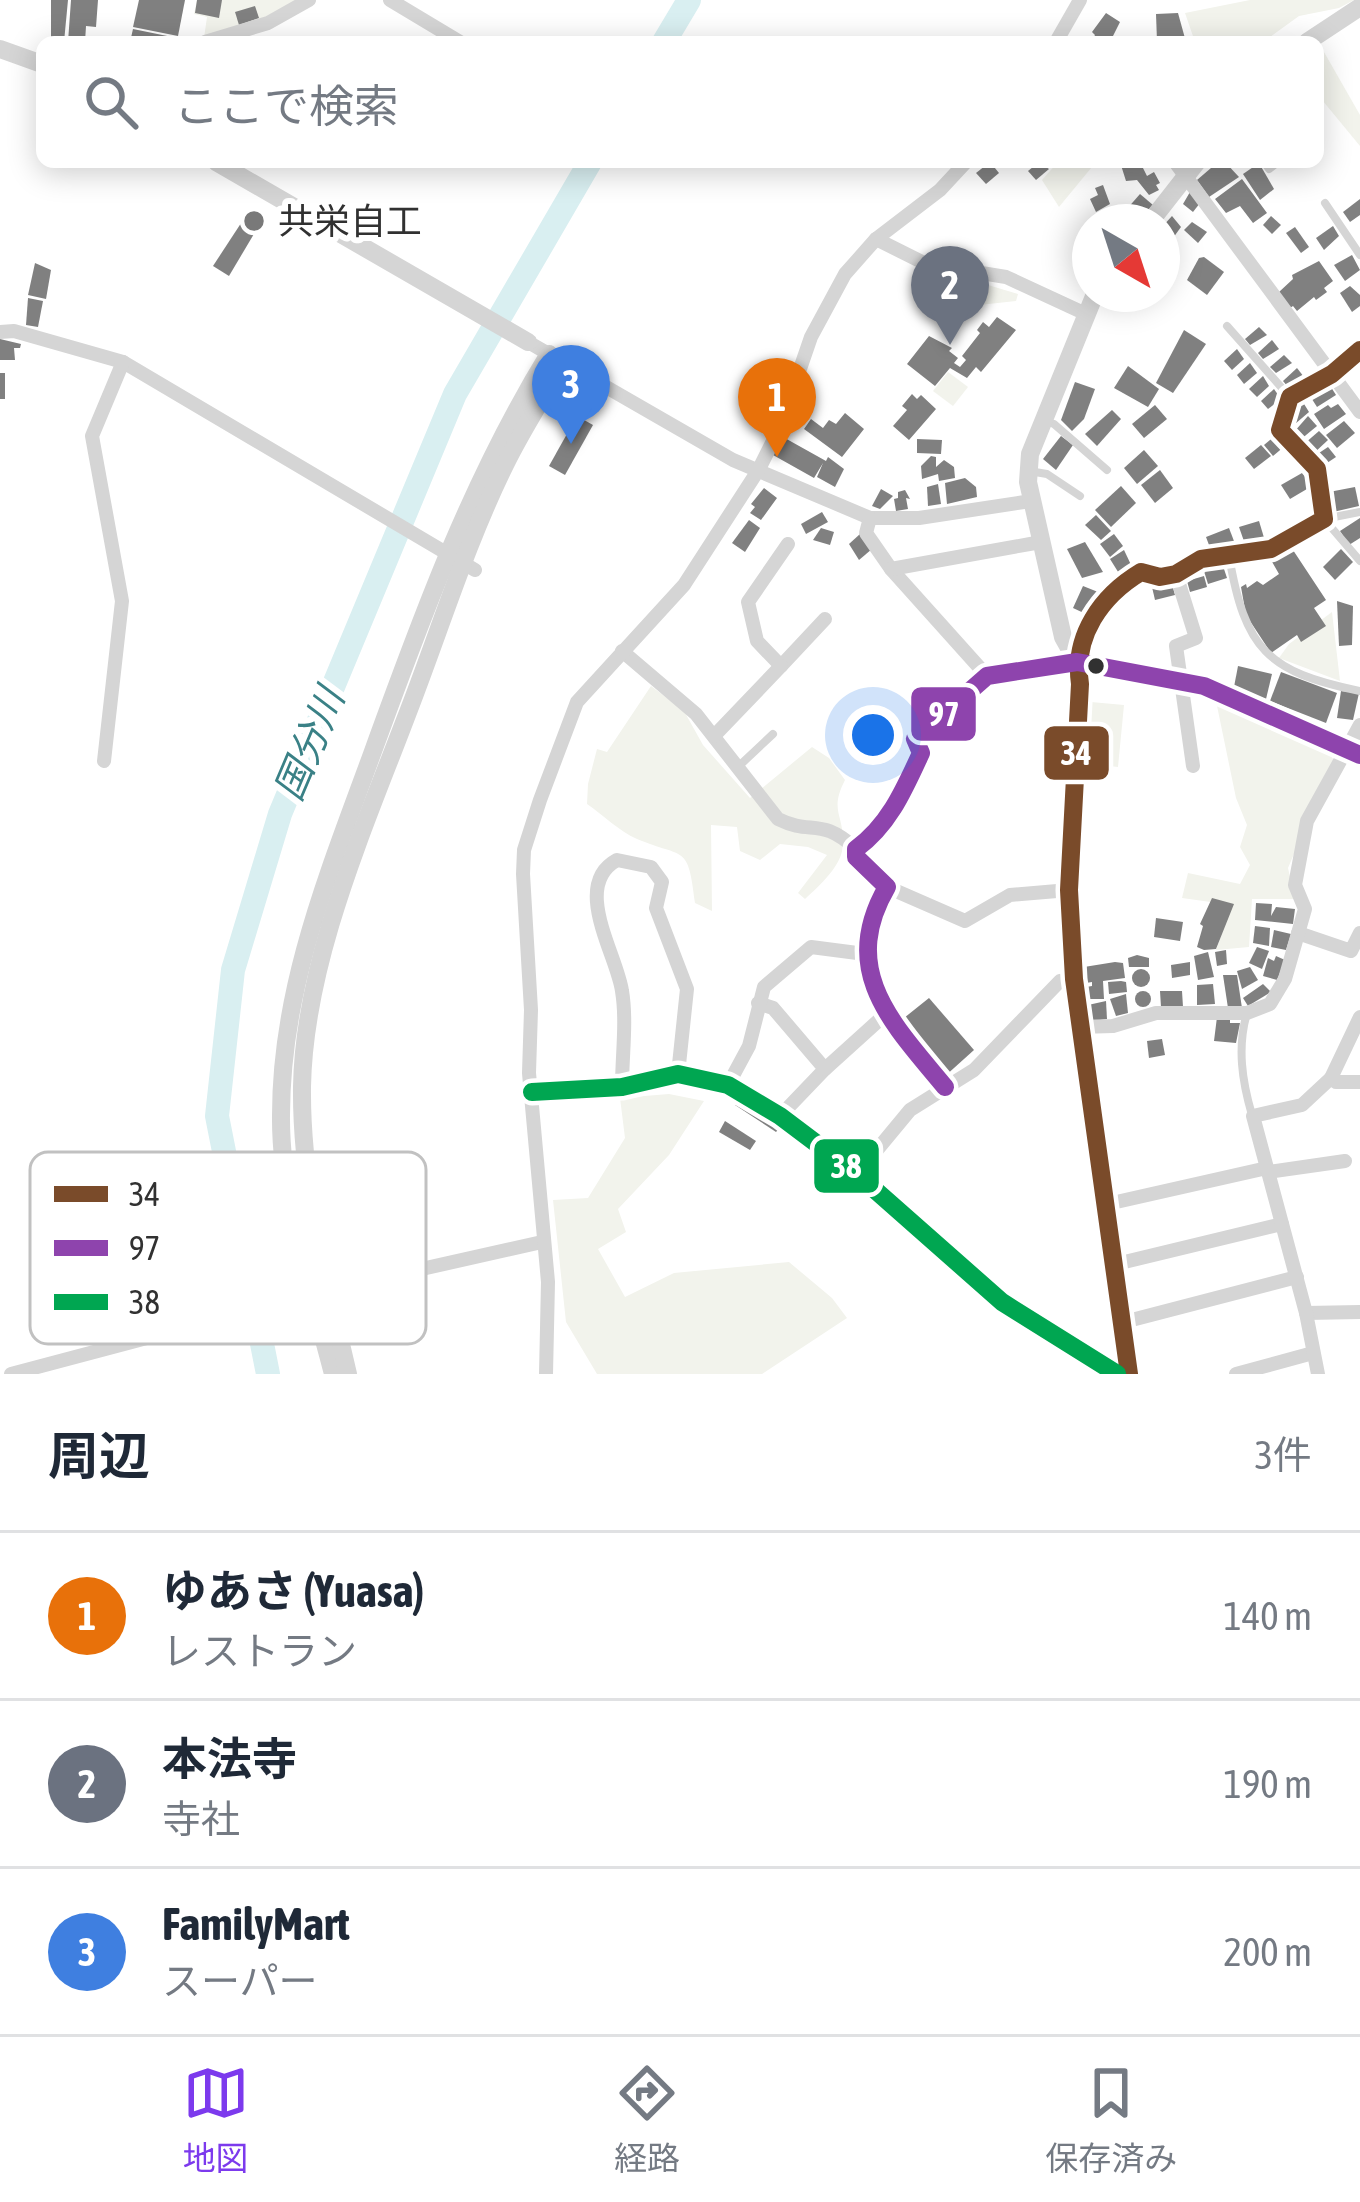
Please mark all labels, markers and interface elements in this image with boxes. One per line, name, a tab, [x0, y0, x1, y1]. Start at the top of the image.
search box	[36, 36, 1324, 168]
icon: search	[78, 69, 144, 135]
text: ここで検索	[174, 80, 399, 132]
place label: 共栄自工	[278, 200, 422, 242]
north arrow	[1072, 204, 1180, 312]
marker: 共栄自工	[241, 208, 267, 234]
pin: 2	[911, 246, 989, 345]
pin: 3	[532, 345, 610, 444]
pin: 1	[738, 358, 816, 457]
unlabelled marker	[1085, 655, 1107, 677]
water label: 国分川	[266, 678, 354, 806]
line badge: 97	[909, 685, 978, 743]
text: 97	[928, 695, 960, 733]
your location	[843, 705, 903, 765]
line badge: 34	[1042, 724, 1111, 782]
text: 34	[1060, 734, 1092, 772]
line badge: 38	[812, 1137, 881, 1195]
text: 38	[830, 1147, 862, 1185]
legend	[30, 1152, 426, 1344]
text: 34	[129, 1175, 160, 1213]
text: 97	[129, 1229, 160, 1267]
text: 38	[129, 1283, 160, 1321]
text: 周辺	[48, 1426, 150, 1485]
text: 3件	[1255, 1433, 1312, 1477]
text: ゆあさ (Yuasa)	[162, 1565, 424, 1617]
text: 1	[78, 1594, 96, 1638]
text: 140 m	[1224, 1594, 1312, 1638]
text: レストラン	[162, 1629, 357, 1673]
text: 本法寺	[162, 1733, 297, 1785]
text: 2	[78, 1762, 96, 1806]
text: 190 m	[1224, 1762, 1312, 1806]
text: 寺社	[162, 1797, 240, 1841]
text: FamilyMart	[162, 1898, 350, 1950]
text: 3	[78, 1930, 96, 1974]
text: 200 m	[1224, 1930, 1312, 1974]
text: スーパー	[162, 1959, 318, 2003]
tab: 地図	[183, 2060, 249, 2180]
tab: 経路	[614, 2060, 680, 2180]
tab: 保存済み	[1045, 2060, 1177, 2180]

